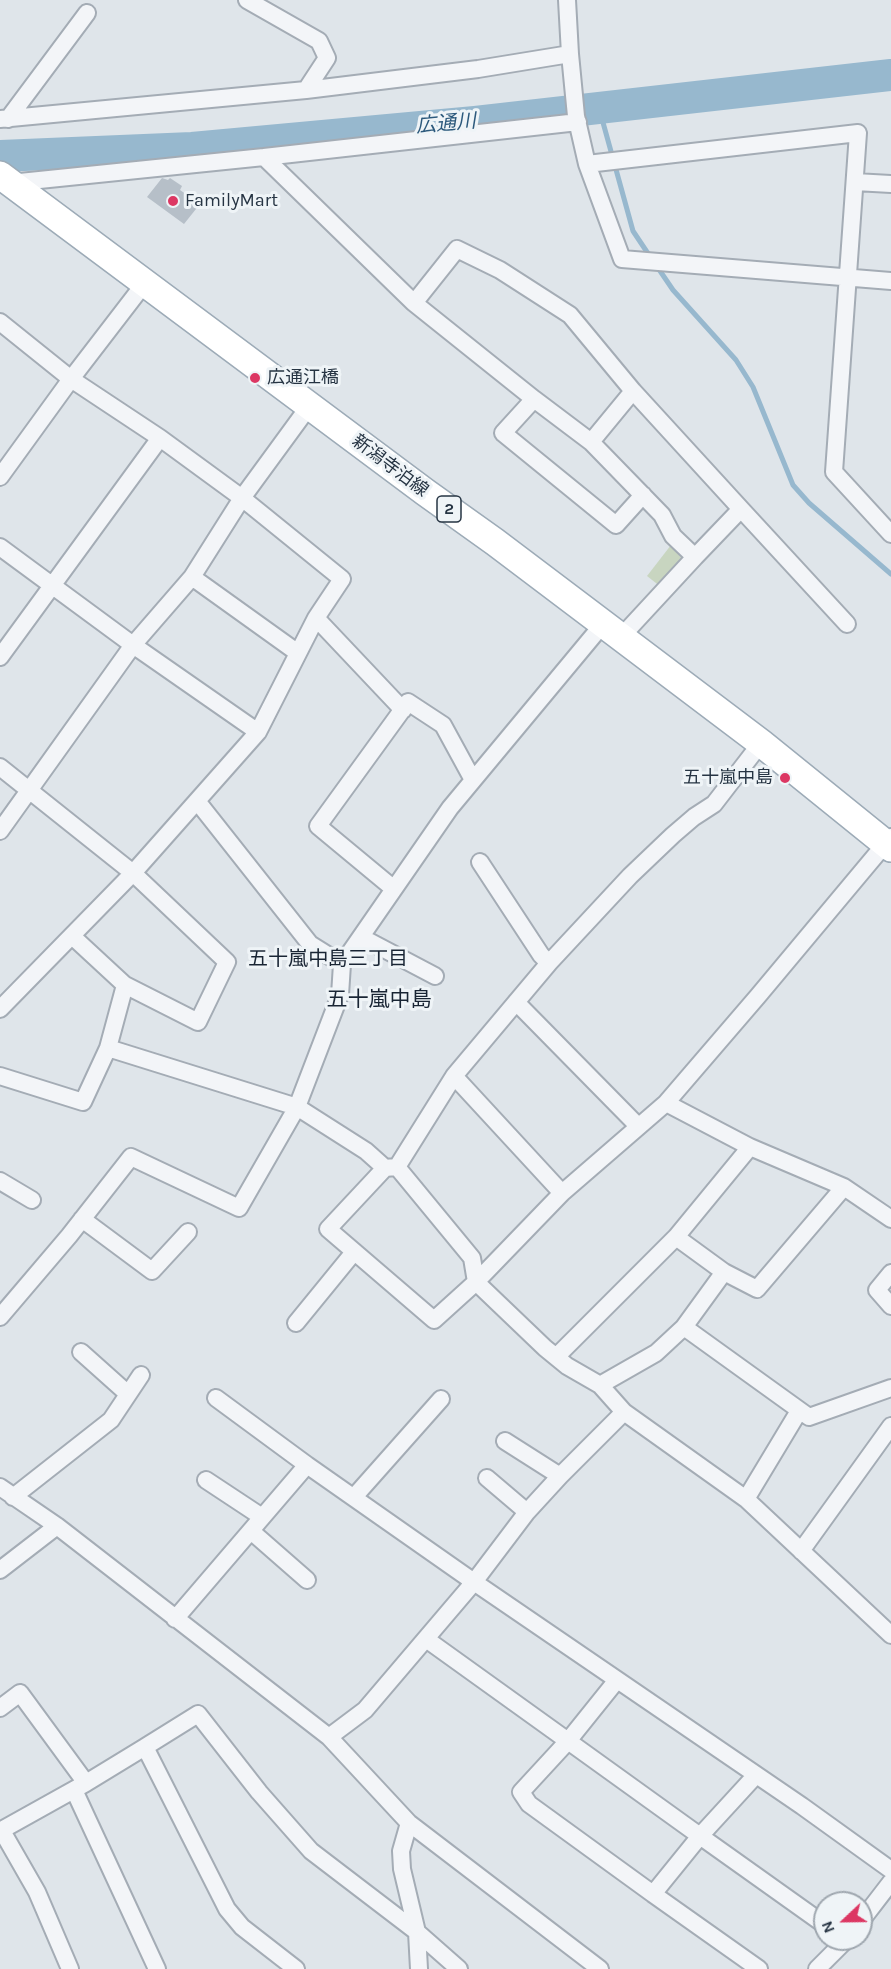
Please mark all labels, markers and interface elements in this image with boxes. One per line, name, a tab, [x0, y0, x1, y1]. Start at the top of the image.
water label: 広通川	[415, 109, 477, 139]
place label: FamilyMart	[185, 190, 278, 212]
marker: FamilyMart	[166, 194, 180, 208]
place label: 広通江橋	[267, 367, 339, 389]
marker: 広通江橋	[248, 371, 262, 385]
street label: 新潟寺泊線	[348, 430, 432, 502]
road number: 2	[437, 496, 461, 522]
place label: 五十嵐中島	[683, 767, 773, 789]
marker: 五十嵐中島	[778, 771, 792, 785]
district label: 五十嵐中島三丁目	[248, 947, 408, 971]
district label: 五十嵐中島	[327, 987, 431, 1013]
north arrow	[813, 1891, 873, 1951]
text: N	[817, 1918, 839, 1936]

